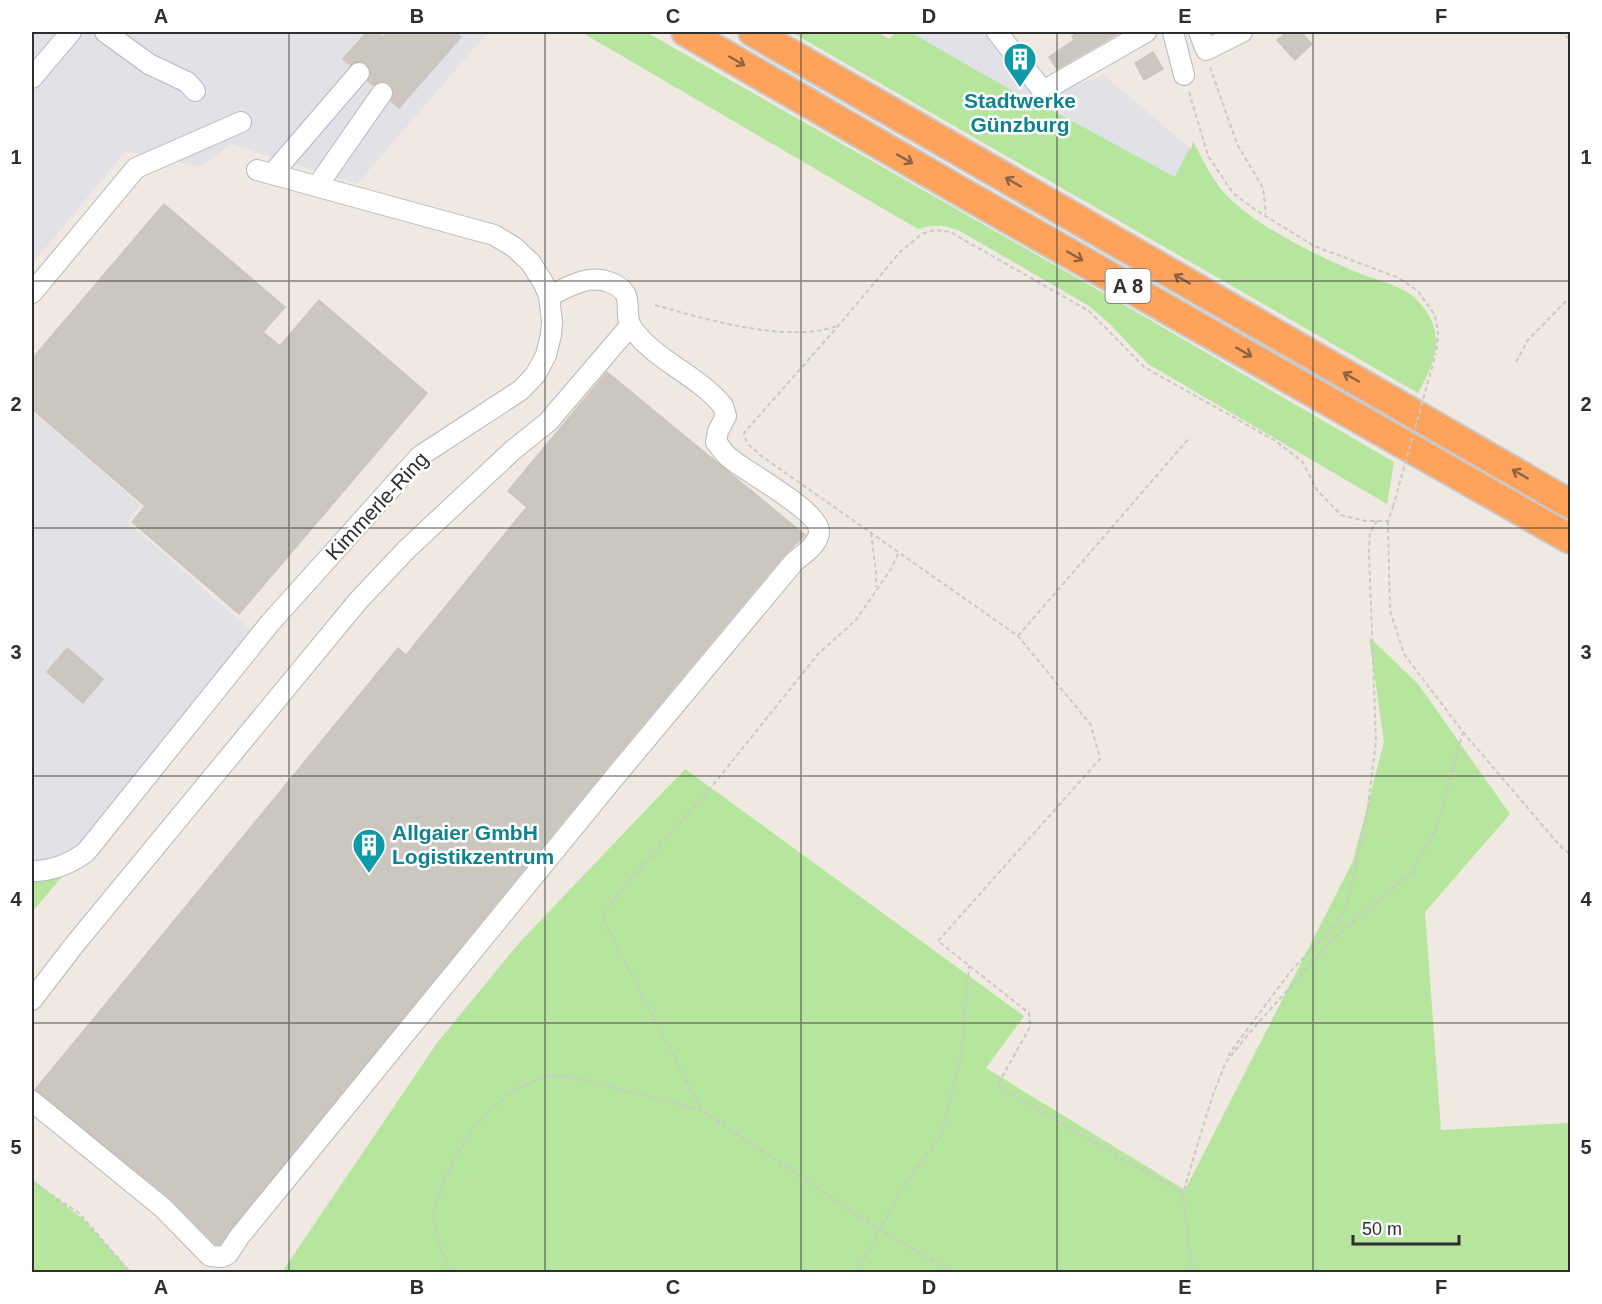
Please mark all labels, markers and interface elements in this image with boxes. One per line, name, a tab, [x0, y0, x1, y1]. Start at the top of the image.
text: A	[154, 5, 168, 27]
text: B	[410, 5, 424, 27]
text: C	[666, 5, 680, 27]
text: D	[922, 5, 936, 27]
text: E	[1178, 5, 1192, 27]
text: F	[1435, 5, 1447, 27]
building icon: Stadtwerke Günzburg	[1002, 41, 1038, 88]
one-way arrow	[728, 55, 745, 67]
place label: Stadtwerke Günzburg	[964, 89, 1076, 136]
text: 1	[10, 146, 22, 168]
text: 1	[1580, 146, 1592, 168]
one-way arrow	[896, 153, 913, 165]
one-way arrow	[1005, 176, 1022, 188]
one-way arrow	[1066, 250, 1083, 262]
road number: A 8	[1106, 269, 1150, 303]
one-way arrow	[1174, 273, 1191, 285]
one-way arrow	[1235, 346, 1252, 358]
one-way arrow	[1343, 371, 1360, 383]
text: 2	[10, 393, 22, 415]
text: 2	[1580, 393, 1592, 415]
street label: Kimmerle-Ring	[321, 447, 432, 564]
one-way arrow	[1512, 468, 1529, 480]
text: 3	[10, 641, 22, 663]
text: 3	[1580, 641, 1592, 663]
place label: Allgaier GmbH Logistikzentrum	[392, 821, 554, 868]
building icon: Allgaier GmbH Logistikzentrum	[351, 827, 387, 874]
text: 4	[10, 888, 22, 910]
text: 4	[1580, 888, 1592, 910]
text: 5	[10, 1136, 22, 1158]
text: 5	[1580, 1136, 1592, 1158]
scale bar	[1353, 1208, 1460, 1246]
text: 50 m	[1362, 1219, 1402, 1239]
text: A	[154, 1276, 168, 1298]
text: B	[410, 1276, 424, 1298]
text: C	[666, 1276, 680, 1298]
text: D	[922, 1276, 936, 1298]
text: E	[1178, 1276, 1192, 1298]
text: F	[1435, 1276, 1447, 1298]

